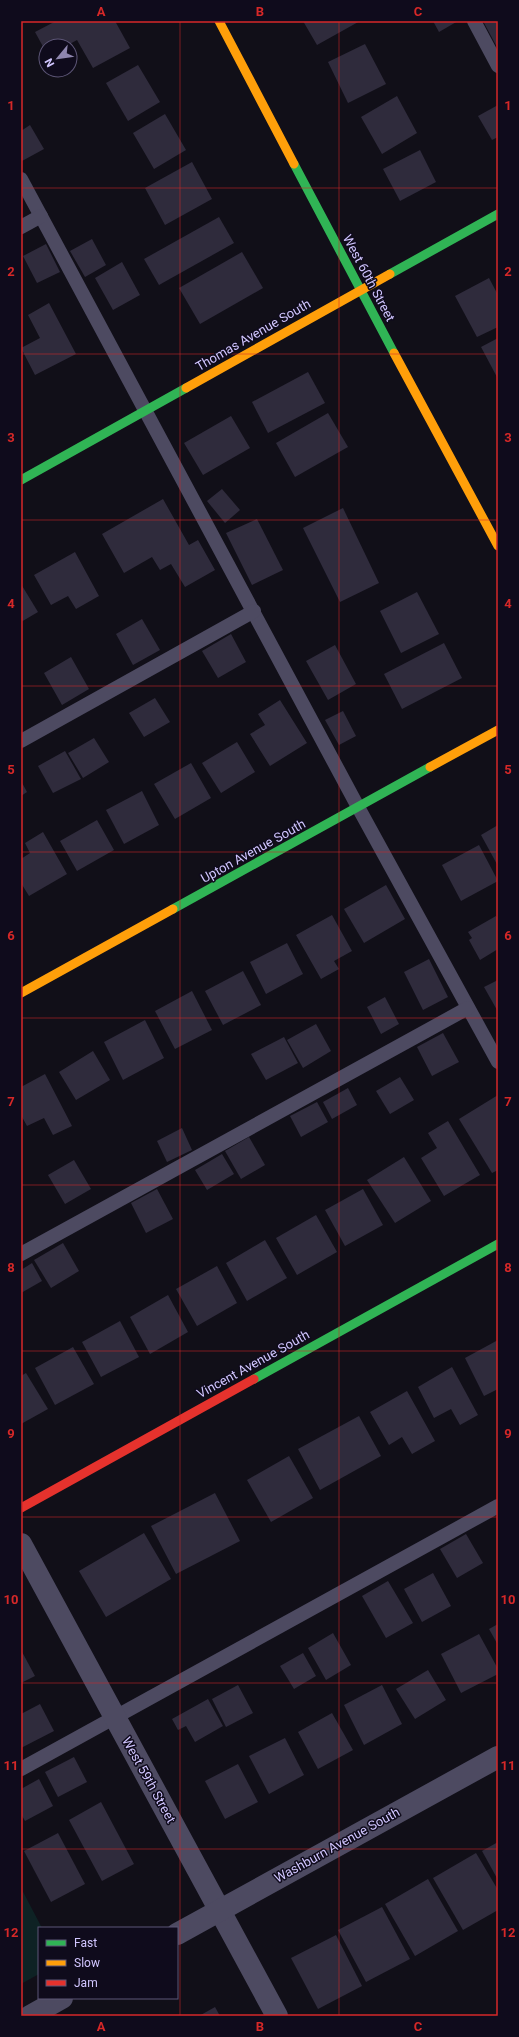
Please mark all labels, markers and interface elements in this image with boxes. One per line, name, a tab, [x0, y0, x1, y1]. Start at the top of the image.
text: A	[97, 4, 106, 19]
text: B	[256, 4, 264, 19]
text: C	[414, 4, 423, 19]
north arrow	[38, 38, 78, 78]
text: N	[42, 56, 57, 69]
text: 1	[7, 98, 15, 113]
text: 1	[504, 98, 512, 113]
street label: West 60th Street	[340, 232, 398, 324]
text: 2	[7, 264, 15, 279]
text: 2	[504, 264, 512, 279]
street label: Thomas Avenue South	[193, 296, 313, 374]
text: 3	[7, 430, 15, 445]
text: 3	[504, 430, 512, 445]
text: 4	[7, 596, 15, 611]
text: 4	[504, 596, 512, 611]
text: 5	[7, 762, 15, 777]
text: 5	[504, 762, 512, 777]
street label: Upton Avenue South	[198, 816, 308, 886]
text: 6	[7, 928, 15, 943]
text: 6	[504, 928, 512, 943]
text: 7	[7, 1094, 15, 1109]
text: 7	[504, 1094, 512, 1109]
text: 8	[7, 1260, 15, 1275]
text: 8	[504, 1260, 512, 1275]
street label: Vincent Avenue South	[194, 1327, 312, 1401]
text: 9	[7, 1426, 15, 1441]
text: 9	[504, 1426, 512, 1441]
text: 10	[4, 1592, 18, 1607]
text: 10	[501, 1592, 515, 1607]
street label: West 59th Street	[119, 1734, 179, 1826]
text: 11	[4, 1758, 18, 1773]
text: 11	[501, 1758, 515, 1773]
street label: Washburn Avenue South	[272, 1804, 402, 1886]
text: 12	[4, 1925, 18, 1940]
text: 12	[501, 1925, 515, 1940]
legend	[38, 1927, 178, 1999]
text: Fast	[74, 1936, 97, 1950]
text: Slow	[74, 1956, 100, 1970]
text: Jam	[74, 1976, 98, 1990]
text: A	[97, 2019, 106, 2034]
text: B	[256, 2019, 264, 2034]
text: C	[414, 2019, 423, 2034]

